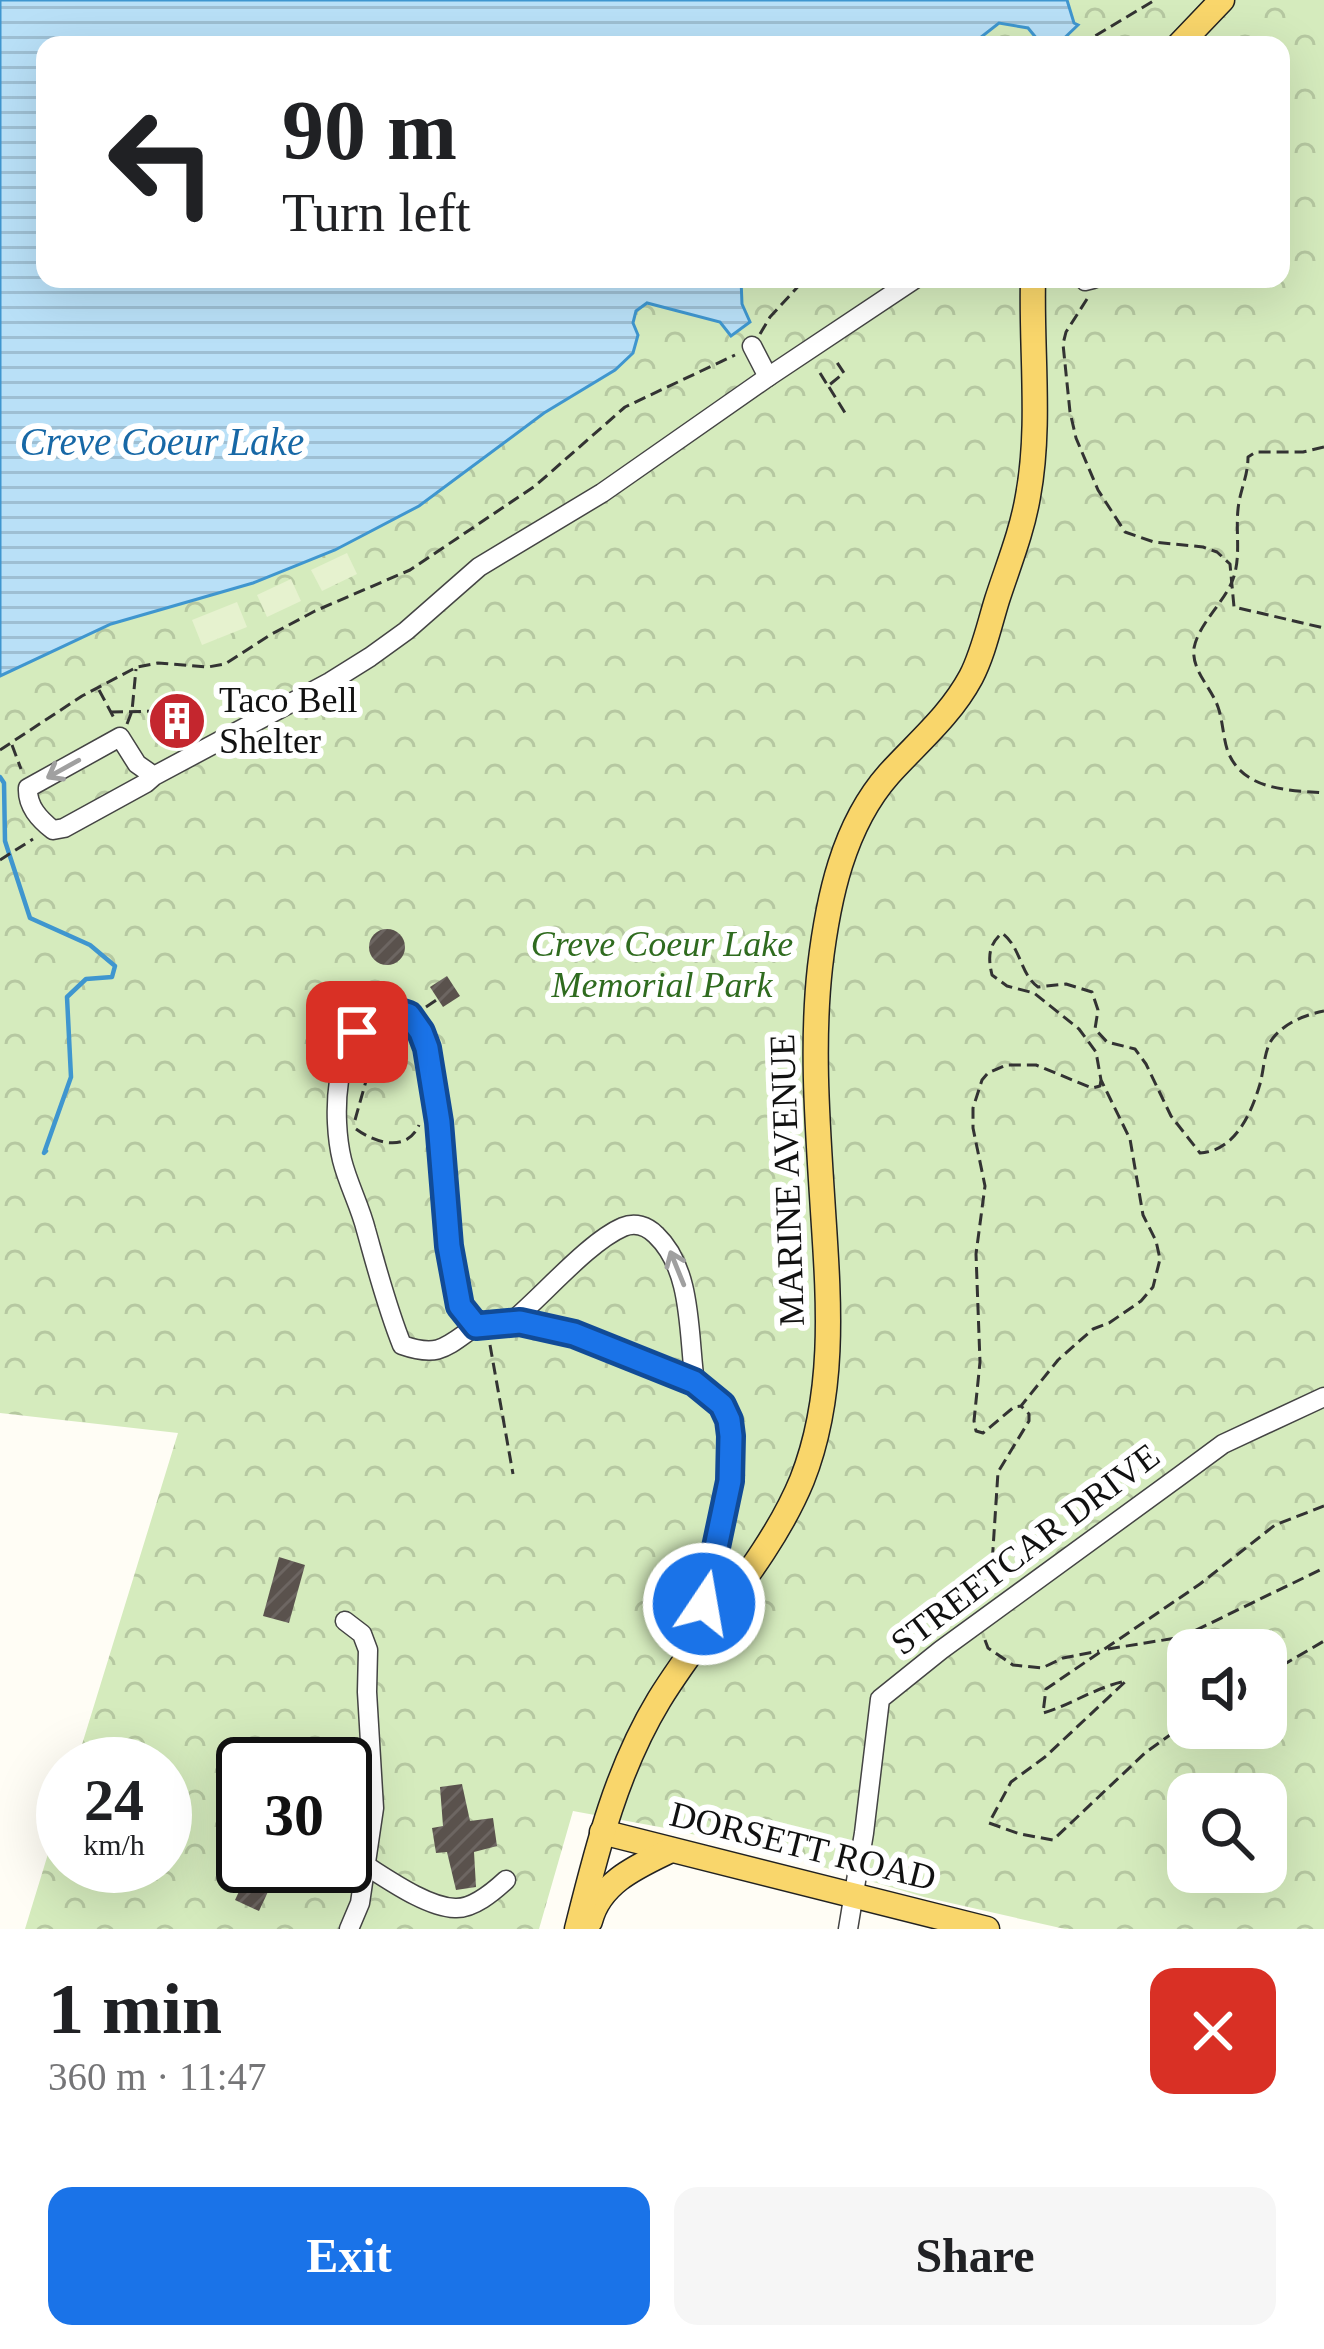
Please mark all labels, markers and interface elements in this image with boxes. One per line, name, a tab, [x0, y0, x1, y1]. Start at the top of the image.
icon: left	[84, 84, 240, 240]
text: 90 m	[282, 84, 457, 177]
text: Turn left	[282, 183, 471, 243]
water label: Creve Coeur Lake	[20, 420, 304, 463]
place label: Taco Bell Shelter	[219, 680, 357, 761]
building icon: Taco Bell Shelter	[146, 690, 208, 752]
one-way arrow	[46, 757, 81, 781]
park label: Creve Coeur Lake Memorial Park	[531, 924, 793, 1005]
pin	[306, 981, 408, 1083]
icon: arrive	[324, 999, 390, 1065]
street label: MARINE AVENUE	[762, 1033, 812, 1327]
one-way arrow	[665, 1251, 686, 1288]
street label: STREETCAR DRIVE	[883, 1435, 1167, 1663]
position arrow	[641, 1541, 767, 1667]
map controls	[1167, 1629, 1287, 1893]
button: sound	[1167, 1629, 1287, 1749]
speed limit sign: 30	[216, 1737, 372, 1893]
text: 24	[84, 1767, 144, 1833]
button: search	[1167, 1773, 1287, 1893]
street label: DORSETT ROAD	[666, 1794, 940, 1898]
text: km/h	[83, 1828, 145, 1861]
button: close	[1150, 1968, 1276, 2094]
text: 1 min	[48, 1969, 222, 2049]
text: 360 m · 11:47	[48, 2055, 266, 2098]
button: Exit	[48, 2187, 650, 2325]
button: Share	[674, 2187, 1276, 2325]

